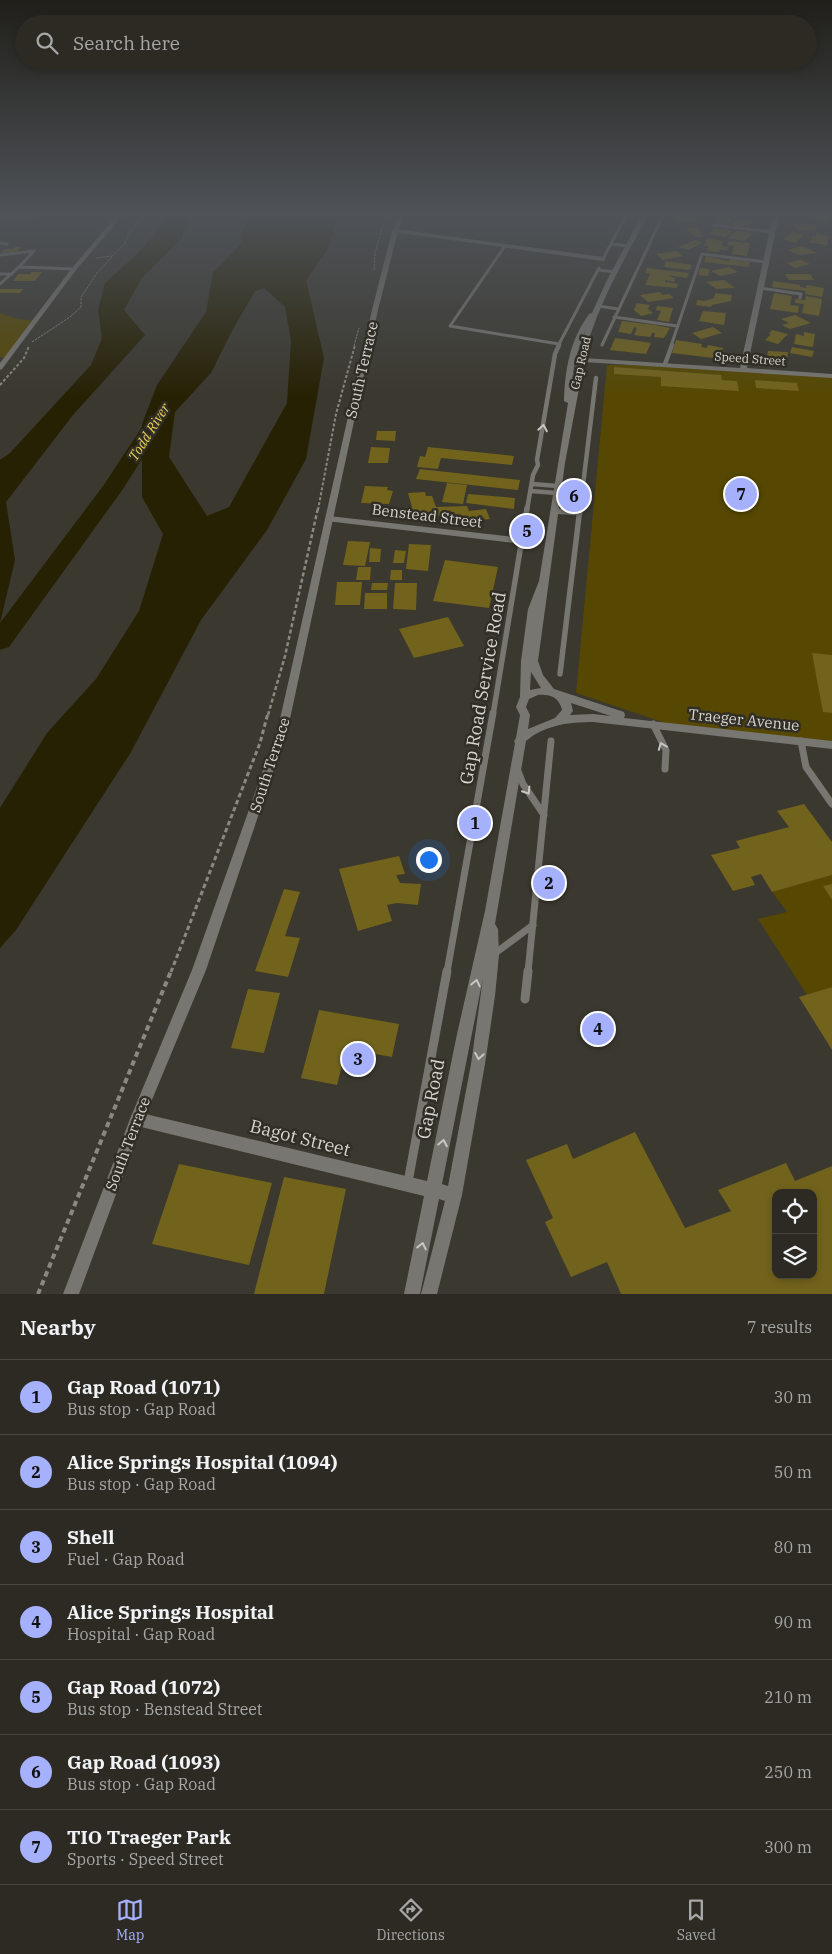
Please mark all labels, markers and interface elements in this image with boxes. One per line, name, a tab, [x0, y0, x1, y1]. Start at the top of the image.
search box	[15, 15, 817, 70]
icon: search	[33, 29, 61, 57]
text: Search here	[73, 31, 180, 55]
street label: South Terrace	[341, 320, 382, 420]
street label: Gap Road	[567, 335, 594, 391]
street label: Speed Street	[714, 349, 786, 368]
water label: Todd River	[124, 399, 174, 464]
one-way arrow	[537, 423, 547, 432]
pin: 7	[725, 475, 757, 513]
pin: 6	[558, 477, 590, 515]
street label: Benstead Street	[371, 499, 483, 532]
pin: 5	[511, 512, 543, 550]
street label: Gap Road Service Road	[454, 590, 511, 786]
street label: Traeger Avenue	[688, 704, 800, 735]
street label: South Terrace	[245, 715, 294, 815]
one-way arrow	[658, 742, 668, 751]
one-way arrow	[521, 785, 531, 794]
pin: 1	[459, 804, 491, 842]
your location	[416, 847, 442, 873]
pin: 2	[533, 864, 565, 902]
one-way arrow	[470, 979, 480, 988]
pin: 4	[582, 1010, 614, 1048]
pin: 3	[342, 1040, 374, 1078]
one-way arrow	[474, 1052, 485, 1060]
street label: Gap Road	[411, 1057, 450, 1141]
street label: South Terrace	[101, 1094, 154, 1193]
street label: Bagot Street	[247, 1114, 353, 1161]
one-way arrow	[437, 1138, 447, 1147]
map controls	[772, 1189, 817, 1279]
button: locate	[772, 1189, 817, 1234]
button: layers	[772, 1234, 817, 1279]
one-way arrow	[416, 1242, 427, 1251]
text: Nearby	[20, 1313, 96, 1341]
text: 7 results	[747, 1317, 812, 1337]
text: Gap Road (1071)	[67, 1375, 220, 1399]
text: 1	[31, 1387, 41, 1407]
text: 30 m	[774, 1387, 812, 1407]
text: Bus stop · Gap Road	[67, 1399, 216, 1419]
text: Alice Springs Hospital (1094)	[67, 1450, 338, 1474]
text: 2	[31, 1462, 41, 1482]
text: 50 m	[774, 1462, 812, 1482]
text: Bus stop · Gap Road	[67, 1474, 216, 1494]
text: Shell	[67, 1525, 114, 1549]
text: 3	[31, 1537, 41, 1557]
text: 80 m	[774, 1537, 812, 1557]
text: Fuel · Gap Road	[67, 1549, 185, 1569]
text: Alice Springs Hospital	[67, 1600, 274, 1624]
text: 4	[31, 1612, 41, 1632]
text: 90 m	[774, 1612, 812, 1632]
text: Hospital · Gap Road	[67, 1624, 215, 1644]
text: Gap Road (1072)	[67, 1675, 220, 1699]
text: 5	[31, 1687, 41, 1707]
text: 210 m	[764, 1687, 812, 1707]
text: Bus stop · Benstead Street	[67, 1699, 263, 1719]
text: Gap Road (1093)	[67, 1750, 220, 1774]
text: 6	[31, 1762, 41, 1782]
text: 250 m	[764, 1762, 812, 1782]
text: Bus stop · Gap Road	[67, 1774, 216, 1794]
text: TIO Traeger Park	[67, 1825, 231, 1849]
text: 7	[31, 1837, 41, 1857]
text: 300 m	[764, 1837, 812, 1857]
text: Sports · Speed Street	[67, 1849, 224, 1869]
tab: Map	[116, 1896, 144, 1944]
tab: Directions	[376, 1896, 445, 1944]
tab: Saved	[677, 1896, 716, 1944]

